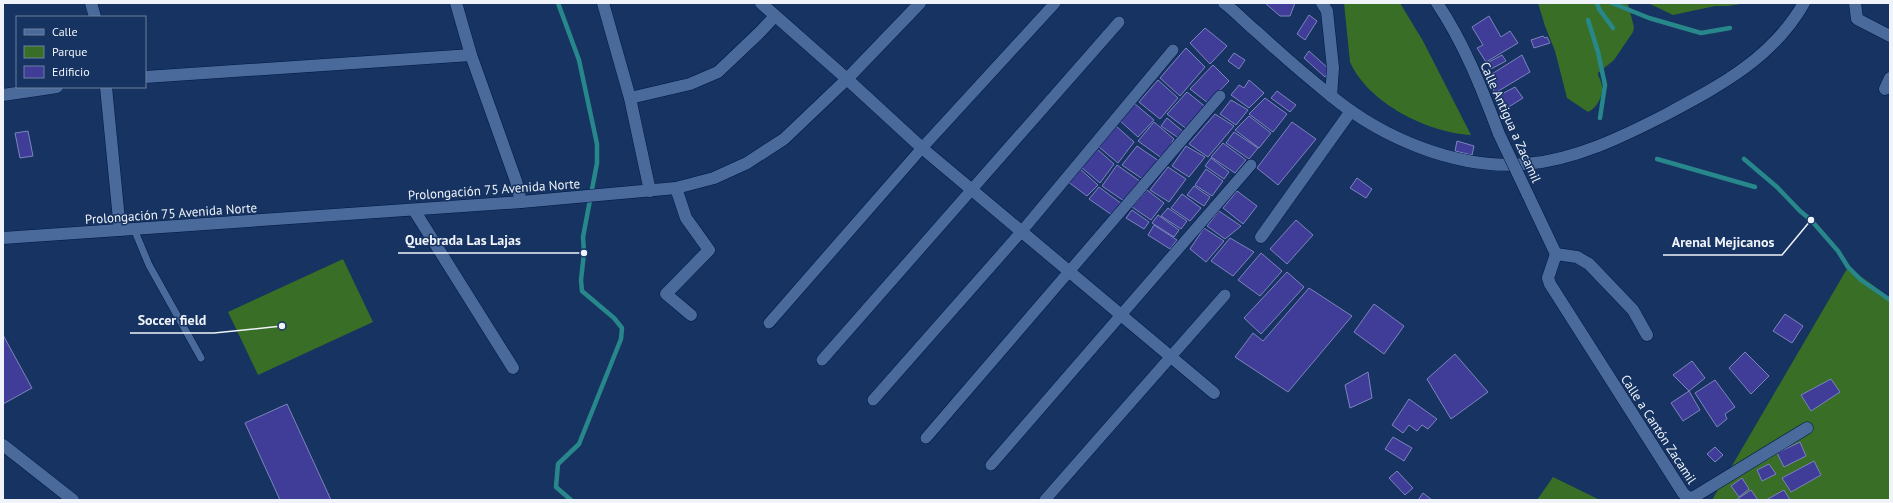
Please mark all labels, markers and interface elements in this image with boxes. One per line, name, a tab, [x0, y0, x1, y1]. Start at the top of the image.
legend	[16, 16, 146, 88]
text: Calle	[52, 24, 78, 39]
text: Parque	[52, 44, 87, 59]
street label: Calle Antigua a Zacamil	[1476, 59, 1545, 185]
text: Edificio	[52, 64, 90, 79]
street label: Prolongación 75 Avenida Norte	[407, 175, 581, 204]
street label: Prolongación 75 Avenida Norte	[84, 199, 258, 228]
callout: Quebrada Las Lajas	[398, 227, 529, 253]
callout: Arenal Mejicanos	[1663, 229, 1782, 255]
text: Quebrada Las Lajas	[405, 231, 521, 249]
text: Arenal Mejicanos	[1672, 233, 1774, 251]
callout: Soccer field	[130, 307, 214, 333]
text: Soccer field	[138, 311, 206, 329]
street label: Calle a Cantón Zacamil	[1617, 371, 1700, 487]

